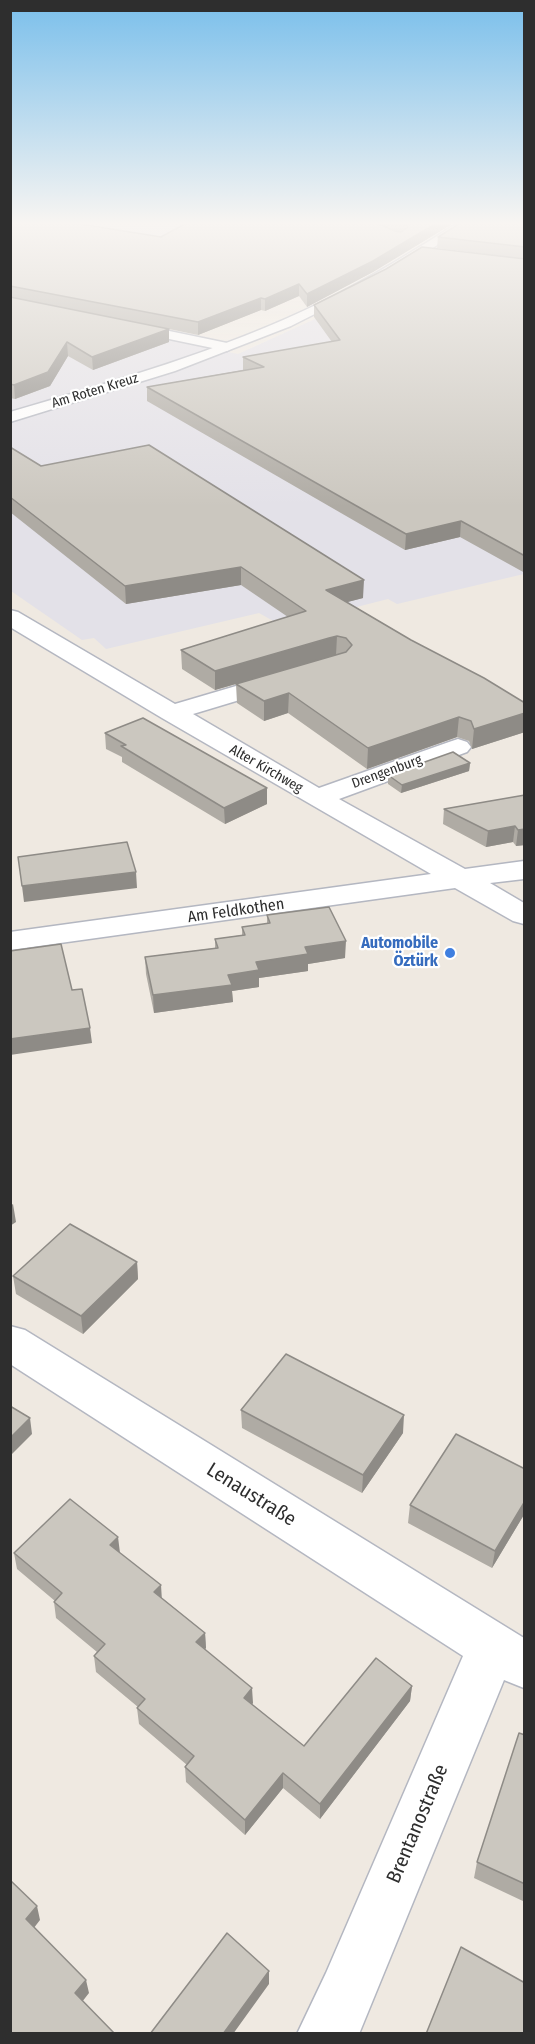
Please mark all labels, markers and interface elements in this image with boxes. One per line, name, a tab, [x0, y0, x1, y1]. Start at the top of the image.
street label: Am Roten Kreuz	[50, 370, 140, 412]
street label: Alter Kirchweg	[226, 741, 306, 797]
street label: Drengenburg	[350, 752, 424, 792]
street label: Am Feldkothen	[186, 895, 286, 927]
place label: Automobile Öztürk	[361, 934, 438, 972]
marker: Automobile Öztürk	[443, 946, 457, 960]
street label: Lenaustraße	[202, 1458, 300, 1532]
street label: Brentanostraße	[382, 1761, 454, 1887]

